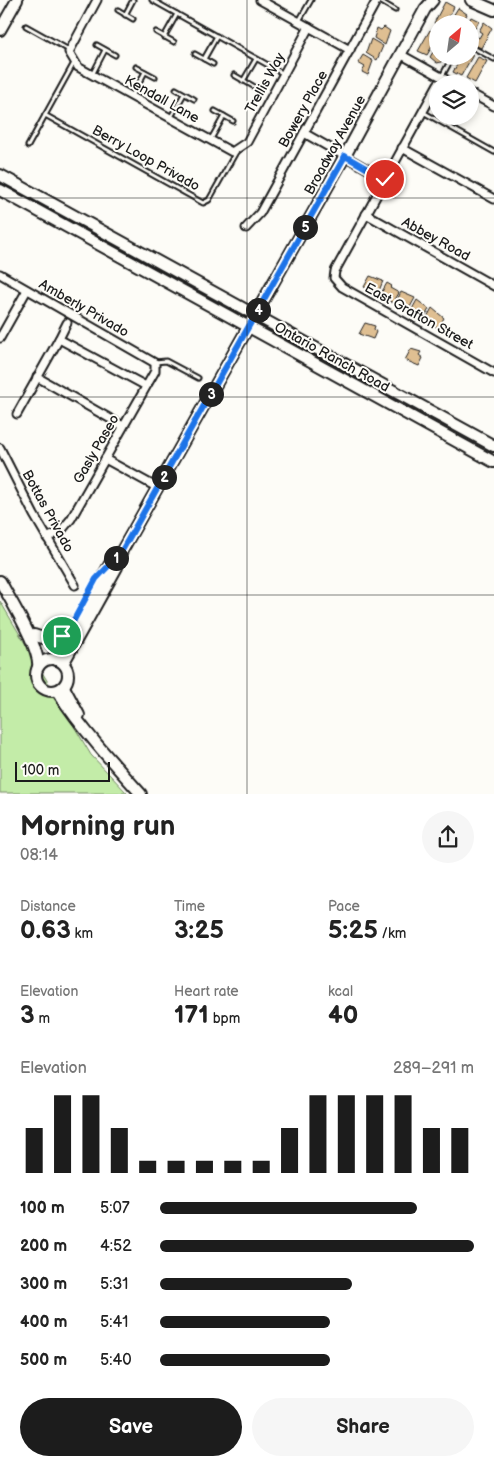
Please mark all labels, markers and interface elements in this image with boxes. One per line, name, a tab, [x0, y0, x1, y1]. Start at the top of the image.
north arrow	[429, 15, 479, 65]
map controls	[429, 15, 479, 125]
street label: Trellis Way	[241, 49, 289, 116]
street label: Bowery Place	[275, 67, 331, 151]
street label: Kendall Lane	[122, 71, 202, 127]
button: layers	[429, 75, 479, 125]
street label: Broadway Avenue	[301, 92, 369, 198]
street label: Berry Loop Privado	[89, 121, 203, 195]
pin	[364, 158, 406, 200]
icon: check	[371, 165, 399, 193]
street label: Abbey Road	[399, 213, 473, 265]
pin: 5	[292, 214, 318, 240]
text: 5	[301, 219, 310, 236]
street label: Amberly Privado	[36, 275, 132, 341]
street label: East Grafton Street	[362, 279, 477, 353]
pin: 4	[246, 298, 270, 322]
text: 4	[254, 302, 263, 319]
street label: Ontario Ranch Road	[271, 318, 393, 396]
pin: 3	[198, 382, 224, 406]
text: 3	[207, 386, 216, 403]
street label: Gasly Paseo	[69, 411, 123, 487]
pin: 2	[152, 464, 176, 490]
street label: Bottas Privado	[18, 467, 78, 555]
text: 2	[160, 469, 169, 486]
pin: 1	[104, 546, 128, 570]
text: 1	[114, 550, 119, 567]
pin	[41, 615, 83, 657]
icon: arrive	[48, 622, 76, 650]
scale bar	[15, 758, 110, 782]
text: 100 m	[22, 762, 59, 779]
text: Morning run	[20, 810, 175, 843]
button: share	[422, 811, 474, 863]
text: 08:14	[20, 846, 58, 865]
text: Distance	[20, 898, 76, 915]
text: Time	[174, 898, 205, 915]
text: Pace	[328, 898, 360, 915]
text: 0.63	[20, 915, 71, 946]
text: 3:25	[174, 915, 224, 946]
text: 5:25	[328, 915, 378, 946]
text: km	[71, 925, 93, 942]
text: /km	[378, 925, 406, 942]
text: Elevation	[20, 983, 78, 1000]
text: Heart rate	[174, 983, 239, 1000]
text: kcal	[328, 983, 353, 1000]
text: 3	[20, 1000, 35, 1031]
text: 171	[174, 1000, 209, 1031]
text: 40	[328, 1000, 358, 1031]
text: m	[35, 1010, 50, 1027]
text: bpm	[209, 1010, 240, 1027]
text: Elevation	[20, 1059, 87, 1078]
text: 289–291 m	[393, 1059, 474, 1078]
text: 100 m	[20, 1199, 65, 1218]
text: 5:07	[100, 1199, 130, 1218]
text: 200 m	[20, 1237, 67, 1256]
text: 4:52	[100, 1237, 132, 1256]
text: 300 m	[20, 1275, 67, 1294]
text: 5:31	[100, 1275, 128, 1294]
text: 400 m	[20, 1313, 67, 1332]
text: 5:41	[100, 1313, 128, 1332]
text: 500 m	[20, 1351, 67, 1370]
text: 5:40	[100, 1351, 132, 1370]
button: Save	[20, 1398, 242, 1456]
button: Share	[252, 1398, 474, 1456]

